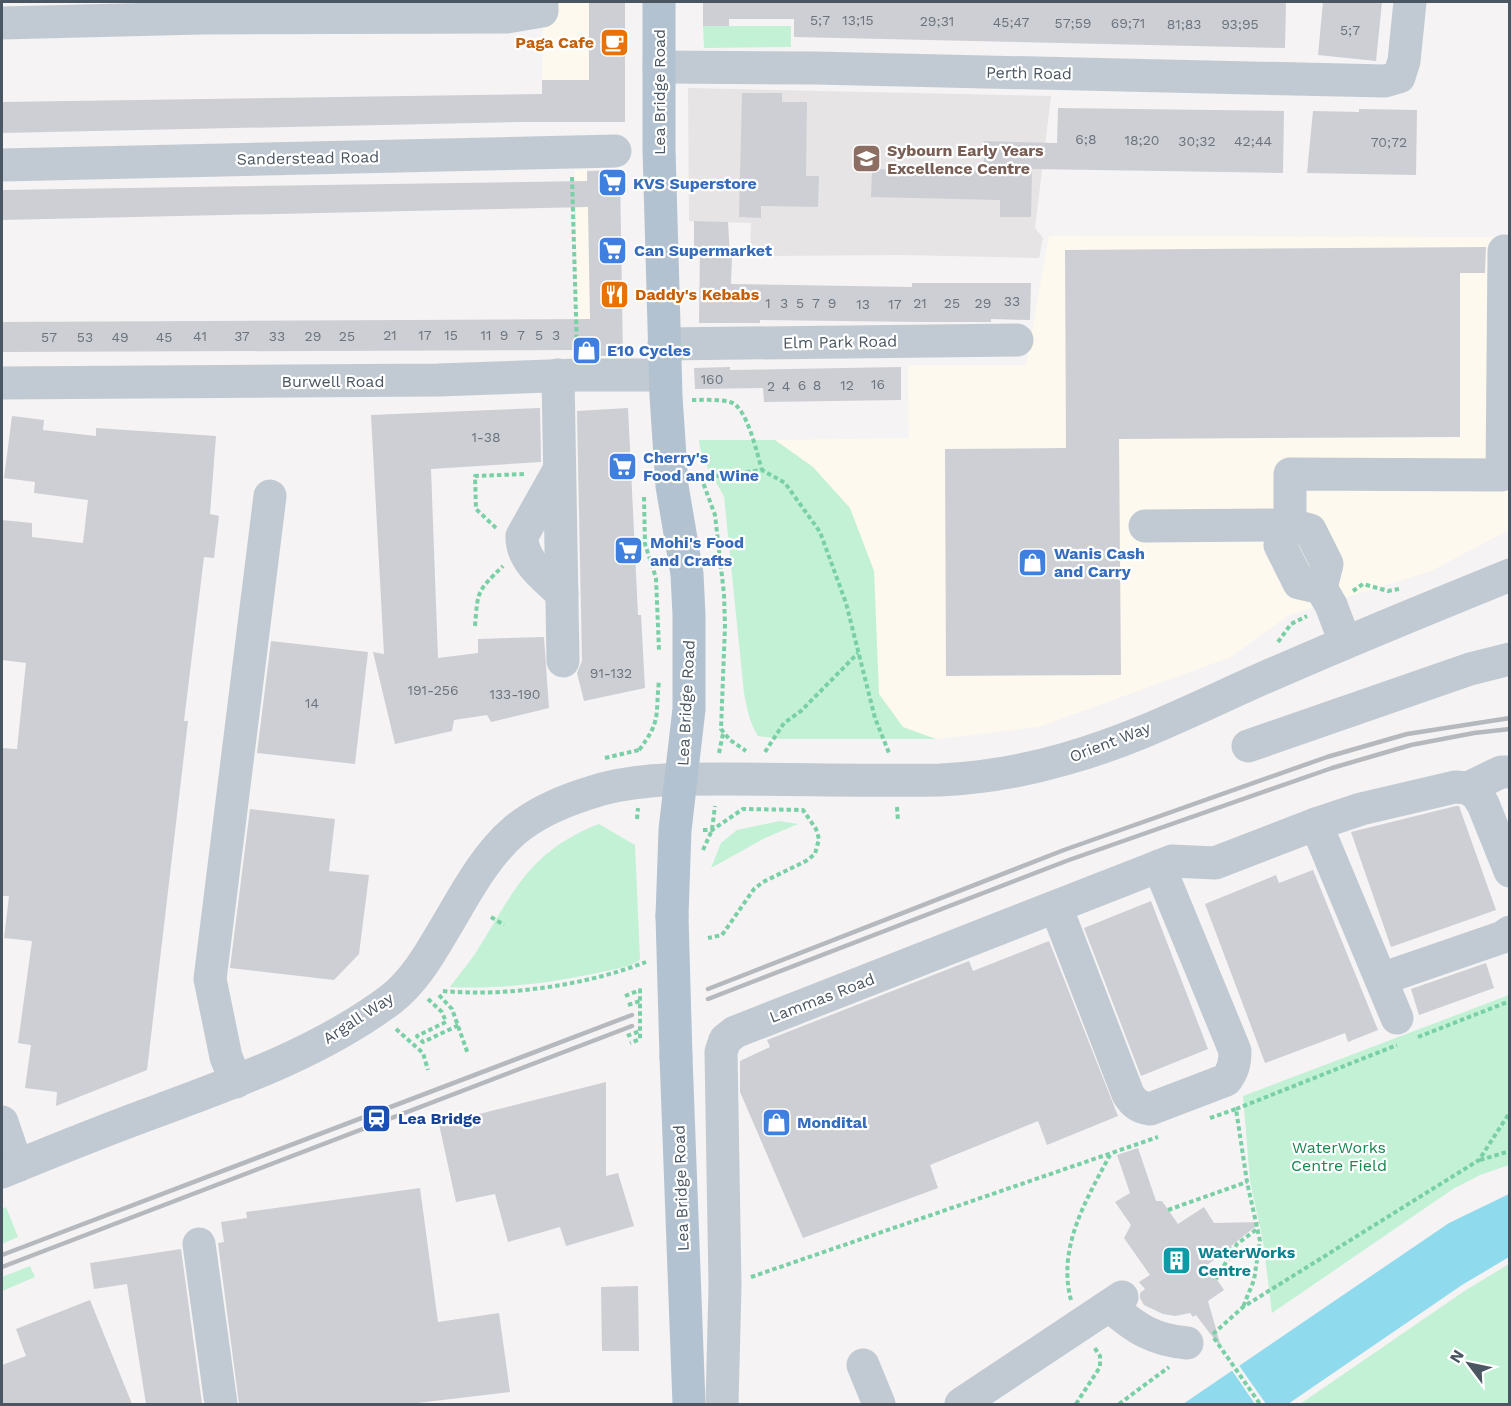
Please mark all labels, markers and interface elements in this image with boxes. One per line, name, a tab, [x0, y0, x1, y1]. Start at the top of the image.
house number: 5;7	[810, 12, 830, 28]
house number: 13;15	[842, 12, 874, 28]
house number: 29;31	[920, 13, 954, 29]
house number: 45;47	[993, 14, 1029, 30]
house number: 57;59	[1055, 15, 1091, 31]
house number: 69;71	[1111, 15, 1145, 31]
house number: 81;83	[1167, 16, 1201, 32]
house number: 93;95	[1221, 16, 1259, 32]
house number: 5;7	[1340, 22, 1360, 38]
cafe icon: Paga Cafe	[599, 26, 631, 58]
street label: Lea Bridge Road	[650, 29, 669, 155]
place label: Paga Cafe	[515, 33, 594, 52]
street label: Perth Road	[986, 63, 1072, 83]
house number: 6;8	[1075, 131, 1097, 147]
house number: 18;20	[1124, 132, 1160, 148]
house number: 30;32	[1178, 133, 1216, 149]
house number: 42;44	[1234, 133, 1272, 149]
house number: 70;72	[1371, 134, 1407, 150]
place label: Sybourn Early Years Excellence Centre	[887, 141, 1044, 178]
school or university icon: Sybourn Early Years Excellence Centre	[850, 143, 882, 175]
street label: Sanderstead Road	[237, 147, 379, 169]
supermarket icon: KVS Superstore	[596, 167, 628, 199]
place label: KVS Superstore	[633, 174, 757, 193]
supermarket icon: Can Supermarket	[597, 234, 629, 266]
place label: Can Supermarket	[634, 241, 772, 260]
restaurant icon: Daddy's Kebabs	[598, 278, 630, 310]
place label: Daddy's Kebabs	[635, 285, 760, 304]
house number: 33	[1004, 293, 1020, 309]
house number: 1	[765, 295, 771, 311]
house number: 3	[780, 295, 788, 311]
house number: 5	[796, 295, 804, 311]
house number: 7	[812, 295, 820, 311]
house number: 9	[828, 295, 836, 311]
house number: 21	[913, 295, 927, 311]
house number: 25	[944, 295, 960, 311]
house number: 29	[975, 295, 991, 311]
house number: 13	[856, 296, 870, 312]
house number: 17	[888, 296, 902, 312]
house number: 21	[383, 327, 397, 343]
house number: 17	[418, 327, 432, 343]
house number: 15	[444, 327, 458, 343]
house number: 11	[481, 327, 491, 343]
house number: 9	[500, 327, 508, 343]
house number: 7	[517, 327, 525, 343]
house number: 5	[535, 327, 543, 343]
house number: 3	[552, 327, 560, 343]
house number: 41	[193, 328, 207, 344]
house number: 37	[234, 328, 250, 344]
house number: 33	[269, 328, 285, 344]
house number: 29	[305, 328, 321, 344]
house number: 25	[339, 328, 355, 344]
house number: 57	[41, 329, 57, 345]
house number: 53	[77, 329, 93, 345]
house number: 49	[111, 329, 129, 345]
house number: 45	[156, 329, 172, 345]
street label: Elm Park Road	[783, 332, 897, 352]
shop icon: E10 Cycles	[570, 334, 602, 366]
place label: E10 Cycles	[607, 341, 691, 360]
house number: 160	[701, 371, 723, 387]
street label: Burwell Road	[282, 372, 384, 391]
house number: 16	[871, 376, 885, 392]
house number: 6	[798, 377, 806, 393]
house number: 8	[813, 377, 821, 393]
house number: 12	[840, 377, 854, 393]
house number: 2	[767, 378, 775, 394]
house number: 4	[782, 378, 790, 394]
house number: 1-38	[471, 429, 501, 445]
place label: Cherry's Food and Wine	[643, 448, 759, 485]
supermarket icon: Cherry's Food and Wine	[606, 450, 638, 482]
place label: Mohi's Food and Crafts	[650, 533, 744, 570]
supermarket icon: Mohi's Food and Crafts	[613, 535, 645, 567]
place label: Wanis Cash and Carry	[1054, 544, 1145, 581]
shop icon: Wanis Cash and Carry	[1017, 546, 1049, 578]
street label: Lea Bridge Road	[673, 639, 699, 767]
house number: 91-132	[590, 665, 632, 681]
house number: 191-256	[408, 682, 458, 698]
house number: 133-190	[489, 686, 541, 702]
house number: 14	[305, 695, 319, 711]
street label: Orient Way	[1067, 718, 1154, 766]
street label: Lammas Road	[767, 969, 877, 1027]
street label: Argall Way	[319, 988, 397, 1048]
station icon: Lea Bridge	[361, 1102, 393, 1134]
shop icon: Mondital	[760, 1106, 792, 1138]
place label: Lea Bridge	[398, 1109, 481, 1128]
place label: Mondital	[797, 1113, 868, 1132]
street label: Lea Bridge Road	[669, 1125, 693, 1251]
park label: WaterWorks Centre Field	[1291, 1138, 1387, 1175]
place label: WaterWorks Centre	[1198, 1243, 1296, 1280]
building icon: WaterWorks Centre	[1161, 1245, 1193, 1277]
north arrow	[1439, 1334, 1499, 1394]
text: N	[1446, 1346, 1468, 1366]

